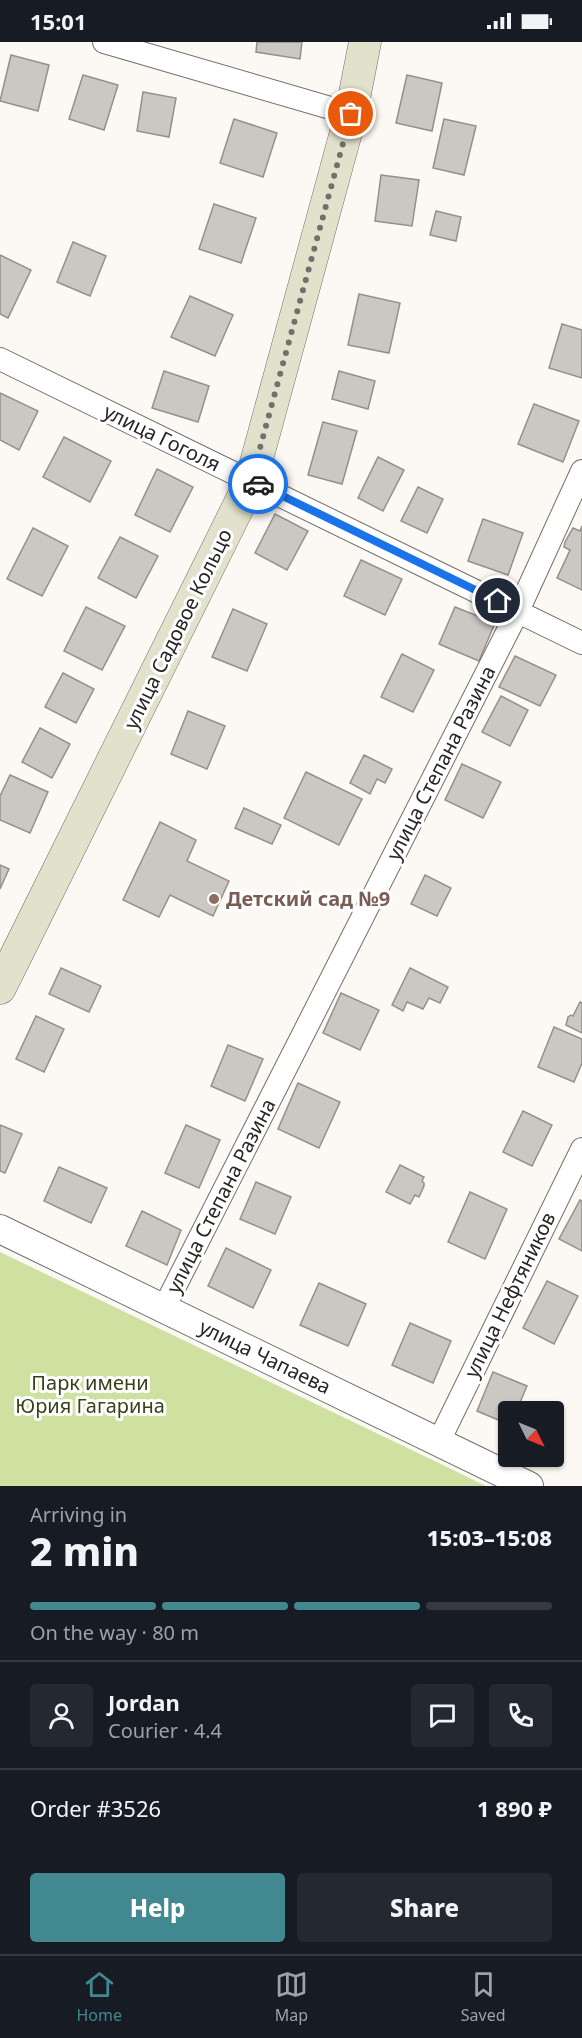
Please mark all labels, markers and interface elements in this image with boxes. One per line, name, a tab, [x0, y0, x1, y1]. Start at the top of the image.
text: 15:01	[30, 6, 87, 36]
pin	[325, 88, 376, 139]
icon: bag	[334, 97, 367, 130]
street label: улица Гоголя	[99, 398, 225, 477]
courier	[228, 454, 288, 514]
icon: car	[242, 468, 275, 501]
street label: улица Садовое Кольцо	[117, 524, 238, 734]
pin	[472, 575, 523, 626]
icon: home	[481, 584, 514, 617]
street label: улица Степана Разина	[380, 661, 501, 865]
place label: Детский сад №9	[226, 885, 390, 912]
marker: Детский сад №9	[207, 892, 221, 906]
street label: улица Степана Разина	[160, 1094, 281, 1298]
street label: улица Нефтяников	[458, 1207, 561, 1382]
street label: улица Чапаева	[195, 1313, 335, 1400]
park label: Парк имени Юрия Гагарина	[15, 1369, 165, 1419]
north arrow	[498, 1401, 564, 1467]
map controls	[498, 1401, 564, 1467]
text: Arriving in	[30, 1501, 127, 1528]
text: 15:03–15:08	[427, 1522, 552, 1552]
text: 2 min	[30, 1524, 139, 1577]
text: On the way · 80 m	[30, 1619, 199, 1646]
button: person	[30, 1684, 93, 1747]
button: chat	[411, 1684, 474, 1747]
button: phone	[489, 1684, 552, 1747]
text: Jordan	[108, 1687, 180, 1717]
text: Courier · 4.4	[108, 1717, 222, 1744]
text: Order #3526	[30, 1793, 161, 1823]
text: 1 890 ₽	[477, 1793, 552, 1823]
button: Help	[30, 1873, 285, 1942]
button: Share	[297, 1873, 552, 1942]
tab: Home	[76, 1968, 122, 2026]
tab: Map	[275, 1968, 308, 2026]
tab: Saved	[461, 1968, 506, 2026]

